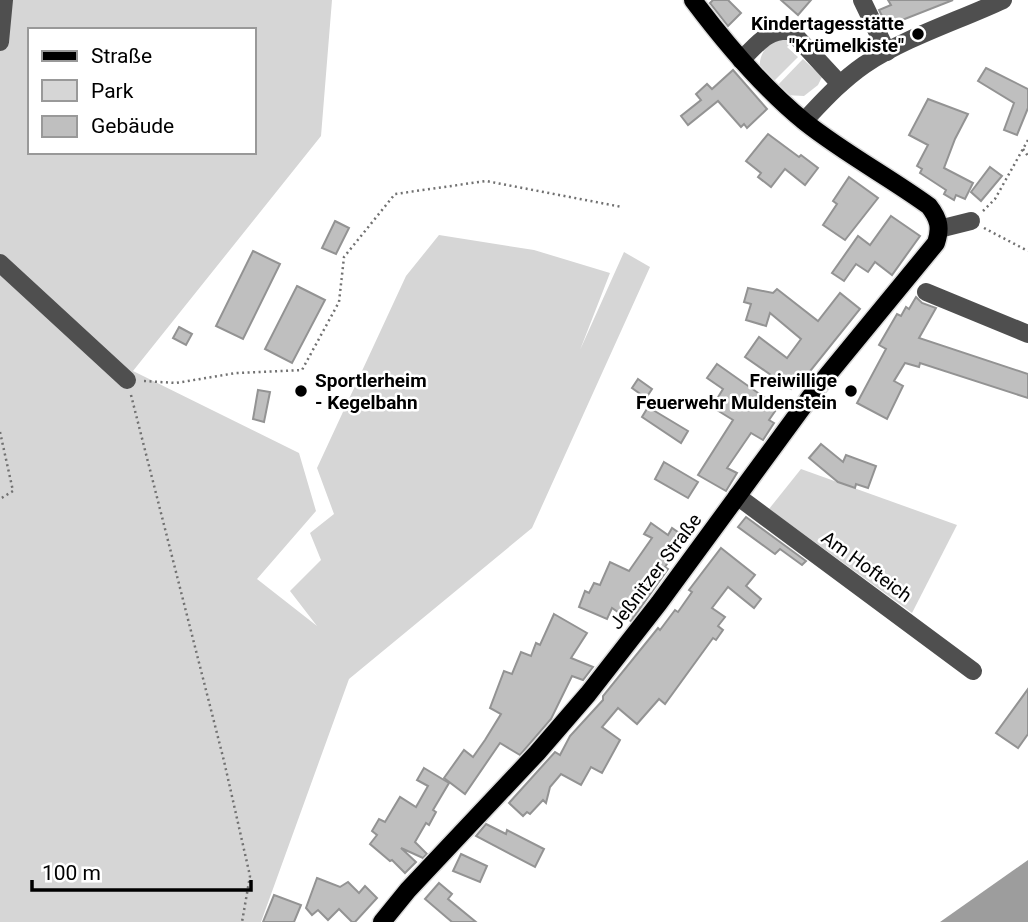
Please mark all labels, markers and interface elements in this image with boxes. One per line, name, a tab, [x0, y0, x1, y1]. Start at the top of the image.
place label: Kindertagesstätte "Krümelkiste"	[751, 12, 904, 57]
marker: Kindertagesstätte "Krümelkiste"	[910, 26, 926, 42]
legend	[28, 28, 256, 154]
text: Straße	[91, 44, 152, 68]
text: Park	[91, 79, 134, 103]
text: Gebäude	[91, 114, 174, 138]
place label: Sportlerheim - Kegelbahn	[315, 369, 427, 414]
place label: Freiwillige Feuerwehr Muldenstein	[636, 369, 837, 414]
marker: Sportlerheim - Kegelbahn	[293, 383, 309, 399]
marker: Freiwillige Feuerwehr Muldenstein	[843, 383, 859, 399]
street label: Jeßnitzer Straße	[604, 509, 706, 634]
street label: Am Hofteich	[817, 526, 916, 607]
scale bar	[32, 848, 250, 892]
text: 100 m	[42, 861, 101, 885]

